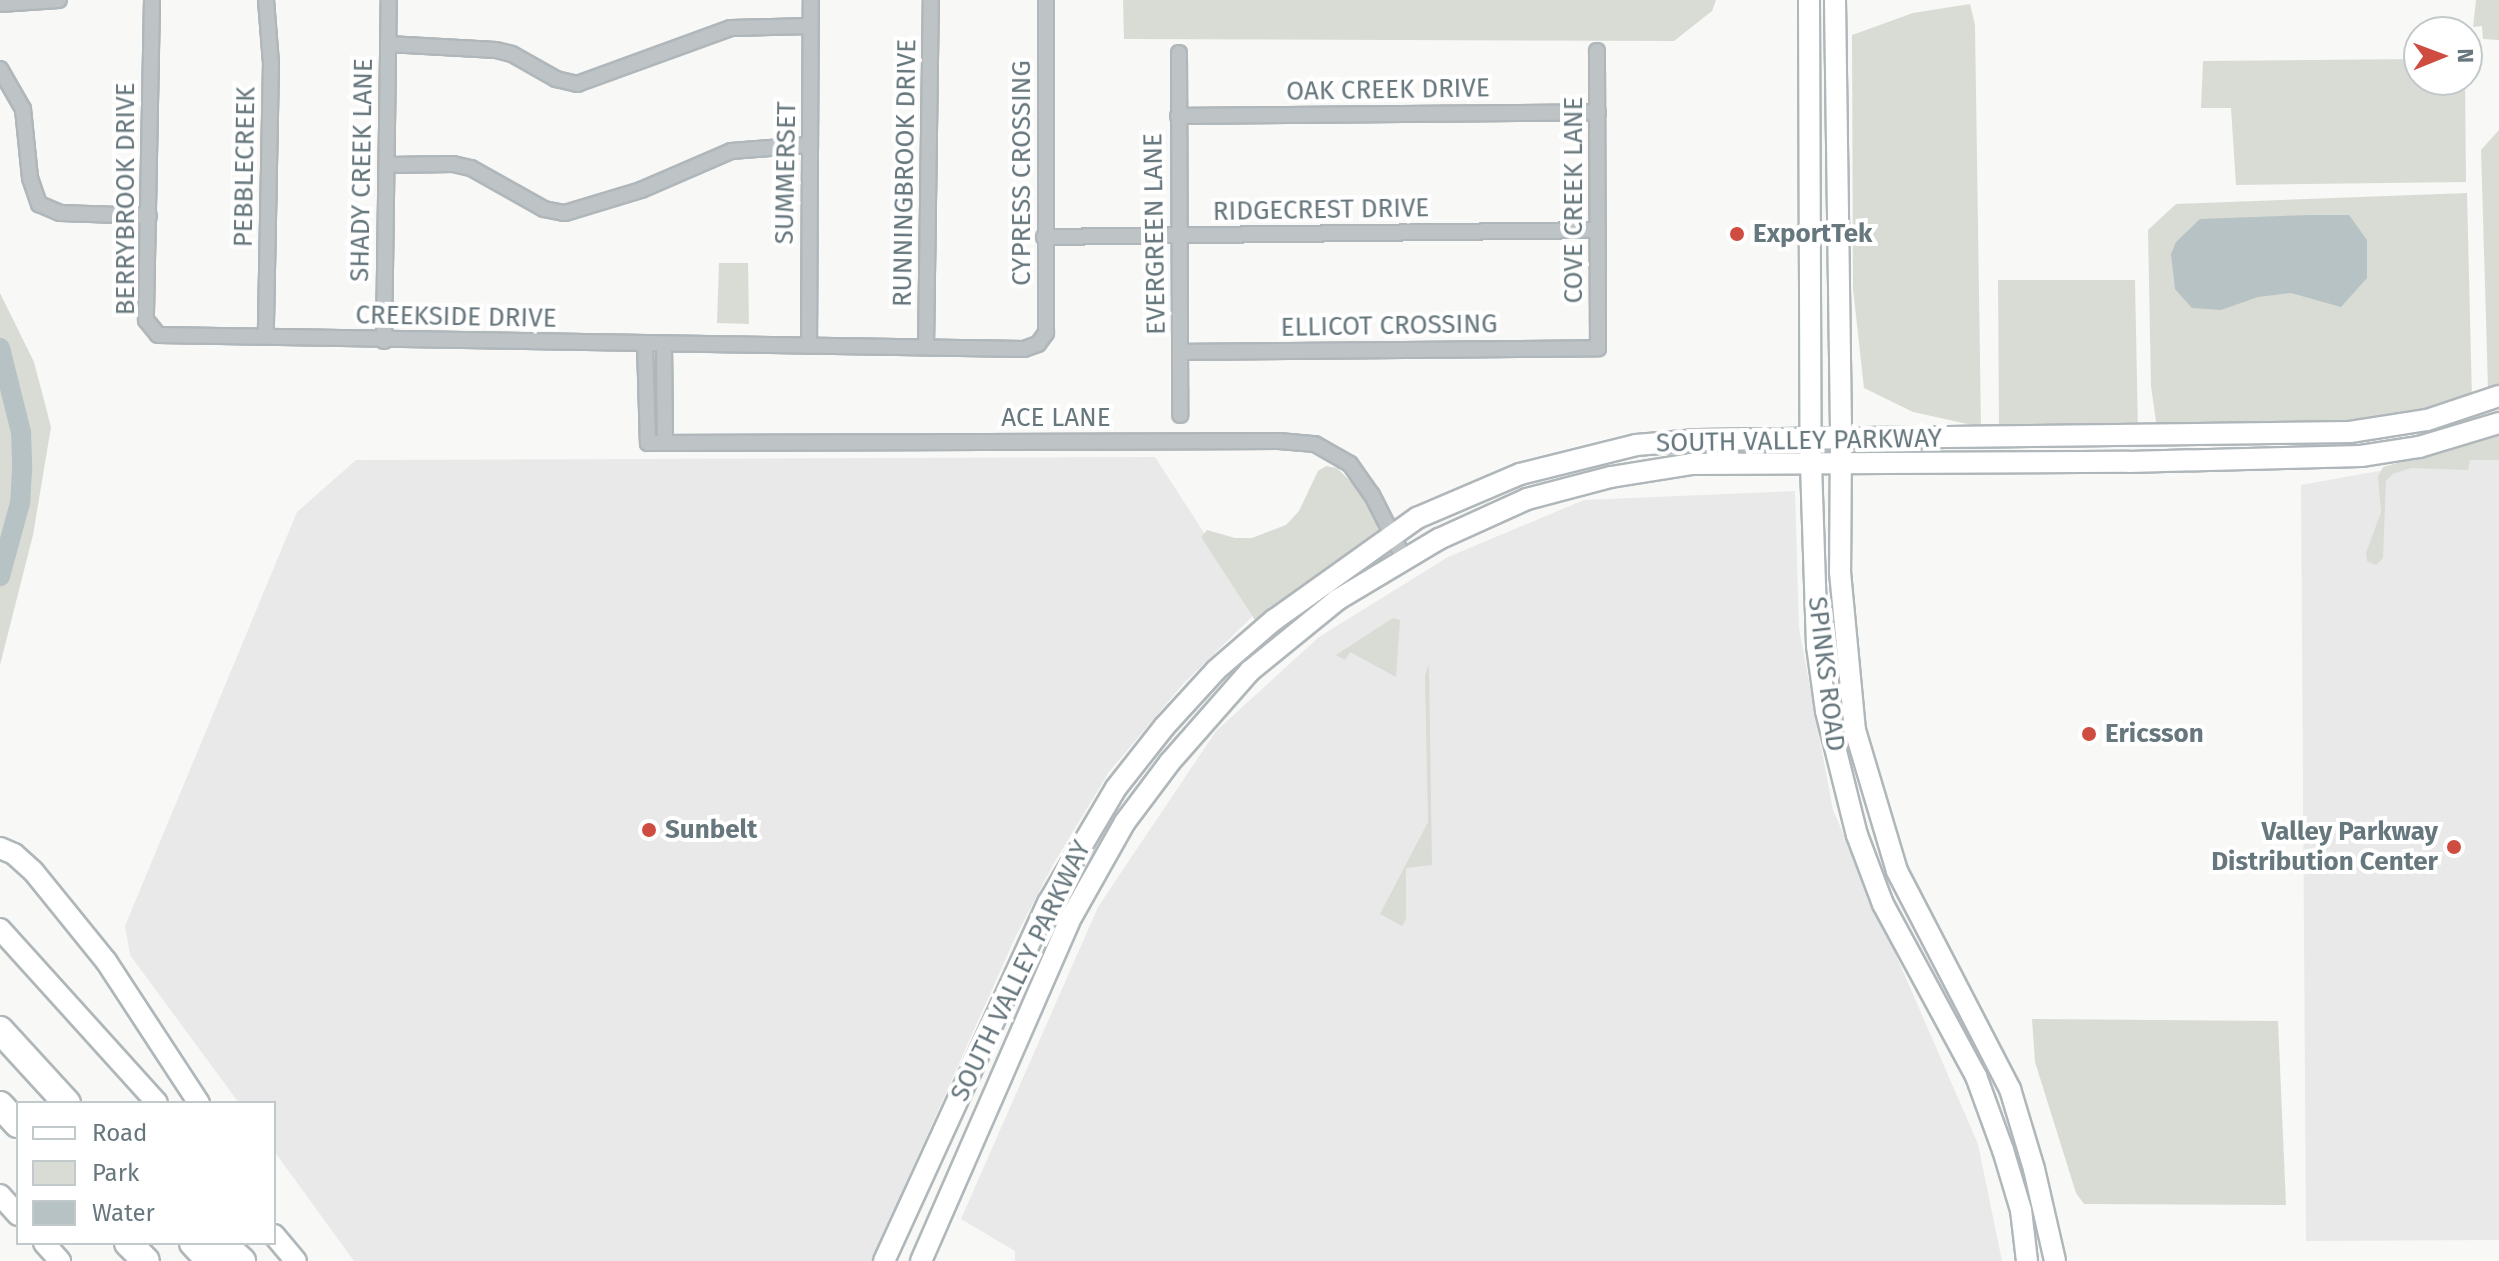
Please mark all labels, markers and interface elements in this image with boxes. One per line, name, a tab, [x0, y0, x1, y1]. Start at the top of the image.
north arrow	[2403, 16, 2483, 96]
street label: RUNNINGBROOK DRIVE	[887, 39, 923, 307]
text: N	[2452, 48, 2479, 63]
street label: SHADY CREEK LANE	[344, 58, 380, 282]
street label: CYPRESS CROSSING	[1006, 60, 1038, 286]
street label: OAK CREEK DRIVE	[1286, 73, 1490, 107]
street label: BERRYBROOK DRIVE	[110, 83, 142, 315]
street label: PEBBLECREEK	[228, 86, 262, 248]
street label: COVE CREEK LANE	[1558, 97, 1590, 303]
street label: SUMMERSET	[769, 101, 803, 245]
street label: EVERGREEN LANE	[1138, 133, 1172, 335]
street label: RIDGECREST DRIVE	[1212, 193, 1430, 227]
place label: ExportTek	[1753, 218, 1872, 250]
marker: ExportTek	[1728, 225, 1746, 243]
street label: CREEKSIDE DRIVE	[355, 300, 557, 334]
street label: ELLICOT CROSSING	[1280, 309, 1498, 343]
street label: ACE LANE	[1001, 402, 1111, 434]
street label: SOUTH VALLEY PARKWAY	[1656, 423, 1942, 459]
street label: SPINKS ROAD	[1801, 595, 1851, 753]
place label: Ericsson	[2105, 718, 2204, 750]
marker: Ericsson	[2080, 725, 2098, 743]
place label: Sunbelt	[665, 814, 757, 846]
place label: Valley Parkway Distribution Center	[2211, 816, 2438, 878]
marker: Sunbelt	[640, 821, 658, 839]
street label: SOUTH VALLEY PARKWAY	[944, 836, 1098, 1106]
marker: Valley Parkway Distribution Center	[2445, 838, 2463, 856]
legend	[16, 1101, 276, 1245]
text: Road	[92, 1119, 147, 1147]
text: Park	[92, 1159, 139, 1187]
text: Water	[92, 1199, 155, 1227]

